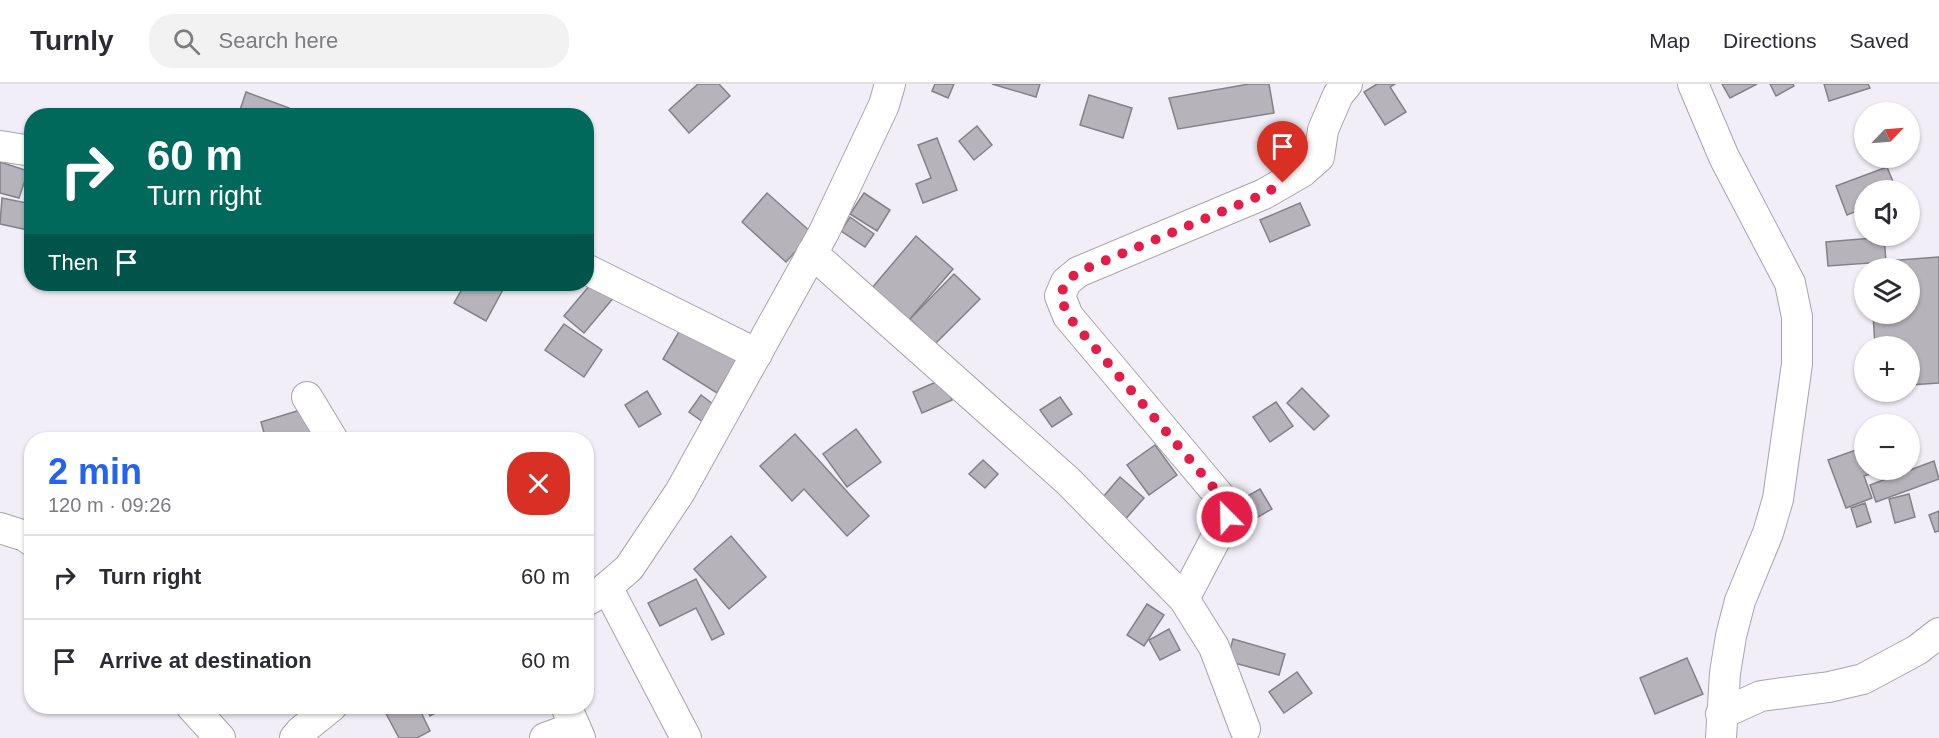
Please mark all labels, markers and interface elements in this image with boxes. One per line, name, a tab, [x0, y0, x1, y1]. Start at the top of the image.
search box	[149, 14, 569, 68]
text: Turnly	[30, 25, 113, 56]
icon: search	[170, 25, 203, 58]
text: Search here	[218, 28, 338, 53]
text: Map	[1649, 29, 1690, 52]
text: Directions	[1723, 29, 1816, 52]
text: Saved	[1849, 29, 1909, 52]
north arrow	[1854, 102, 1920, 168]
map controls	[1854, 102, 1920, 480]
pin	[1257, 121, 1308, 183]
icon: arrive	[1266, 130, 1299, 163]
icon: right	[48, 132, 126, 210]
text: 60 m	[147, 132, 243, 179]
button: sound	[1854, 180, 1920, 246]
text: Turn right	[147, 181, 262, 211]
icon: arrive	[110, 246, 143, 279]
text: Then	[48, 250, 98, 275]
button: layers	[1854, 258, 1920, 324]
button: +	[1854, 336, 1920, 402]
button: −	[1854, 414, 1920, 480]
text: 2 min	[48, 451, 142, 492]
button: close	[507, 452, 570, 515]
position arrow	[1195, 485, 1259, 549]
text: 120 m · 09:26	[48, 494, 171, 516]
icon: right	[48, 561, 81, 594]
text: Turn right	[99, 564, 201, 589]
text: 60 m	[521, 564, 570, 589]
icon: arrive	[48, 645, 81, 678]
text: Arrive at destination	[99, 648, 312, 673]
text: 60 m	[521, 648, 570, 673]

